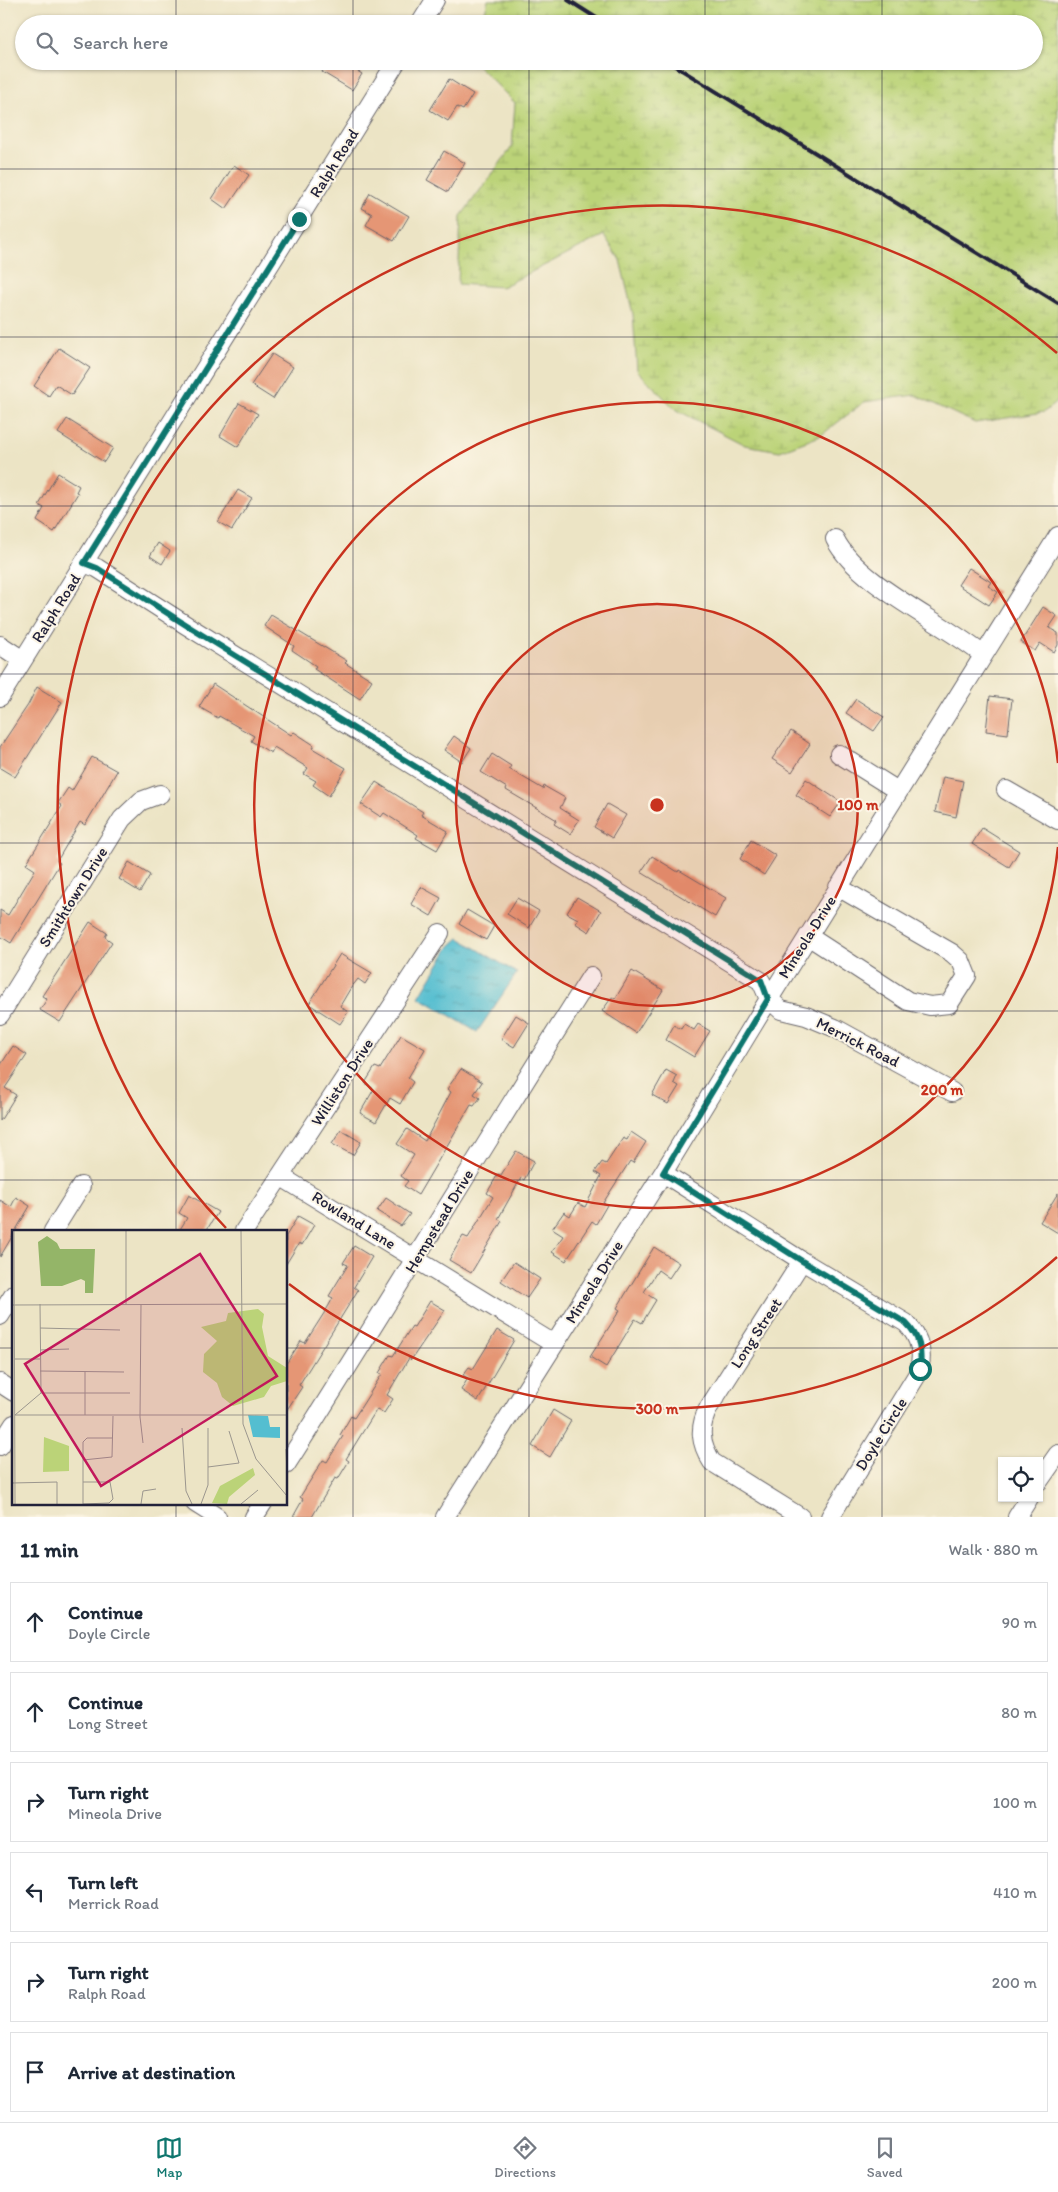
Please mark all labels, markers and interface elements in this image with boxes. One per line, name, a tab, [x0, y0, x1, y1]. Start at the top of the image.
search box	[15, 15, 1043, 70]
icon: search	[33, 29, 61, 57]
text: Search here	[73, 31, 168, 54]
street label: Ralph Road	[305, 125, 363, 201]
route end	[288, 208, 311, 231]
street label: Ralph Road	[27, 570, 85, 646]
centre of rings	[648, 796, 666, 814]
text: 100 m	[837, 796, 879, 814]
street label: Smithtown Drive	[35, 843, 111, 951]
street label: Mineola Drive	[774, 892, 840, 982]
street label: Merrick Road	[813, 1013, 903, 1071]
street label: Williston Drive	[307, 1035, 377, 1129]
text: 200 m	[921, 1081, 964, 1099]
street label: Hempstead Drive	[401, 1166, 477, 1276]
street label: Rowland Lane	[309, 1187, 399, 1253]
inset map	[12, 1230, 288, 1504]
street label: Mineola Drive	[561, 1237, 627, 1327]
street label: Long Street	[726, 1294, 786, 1372]
route start	[909, 1358, 932, 1381]
street label: Doyle Circle	[851, 1394, 911, 1474]
text: 300 m	[636, 1400, 679, 1418]
map controls	[998, 1457, 1043, 1502]
button: locate	[998, 1457, 1043, 1502]
text: 11 min	[20, 1537, 78, 1562]
text: Walk · 880 m	[948, 1540, 1038, 1559]
text: Continue	[68, 1601, 143, 1624]
icon: ahead	[21, 1608, 49, 1636]
text: 90 m	[1002, 1613, 1037, 1632]
text: Doyle Circle	[68, 1624, 150, 1643]
text: Continue	[68, 1691, 143, 1714]
icon: ahead	[21, 1698, 49, 1726]
text: 80 m	[1001, 1703, 1037, 1722]
text: Long Street	[68, 1714, 148, 1733]
text: Turn right	[68, 1781, 149, 1804]
icon: right	[21, 1788, 49, 1816]
text: 100 m	[993, 1793, 1037, 1812]
text: Mineola Drive	[68, 1804, 162, 1823]
text: Turn left	[68, 1871, 138, 1894]
icon: left	[21, 1878, 49, 1906]
text: 410 m	[993, 1883, 1037, 1902]
text: Merrick Road	[68, 1894, 159, 1913]
text: Turn right	[68, 1961, 149, 1984]
icon: right	[21, 1968, 49, 1996]
text: 200 m	[992, 1973, 1037, 1992]
text: Ralph Road	[68, 1984, 146, 2003]
icon: arrive	[21, 2058, 49, 2086]
text: Arrive at destination	[68, 2061, 235, 2084]
tab: Map	[155, 2134, 183, 2181]
tab: Directions	[494, 2134, 556, 2181]
tab: Saved	[867, 2134, 903, 2181]

